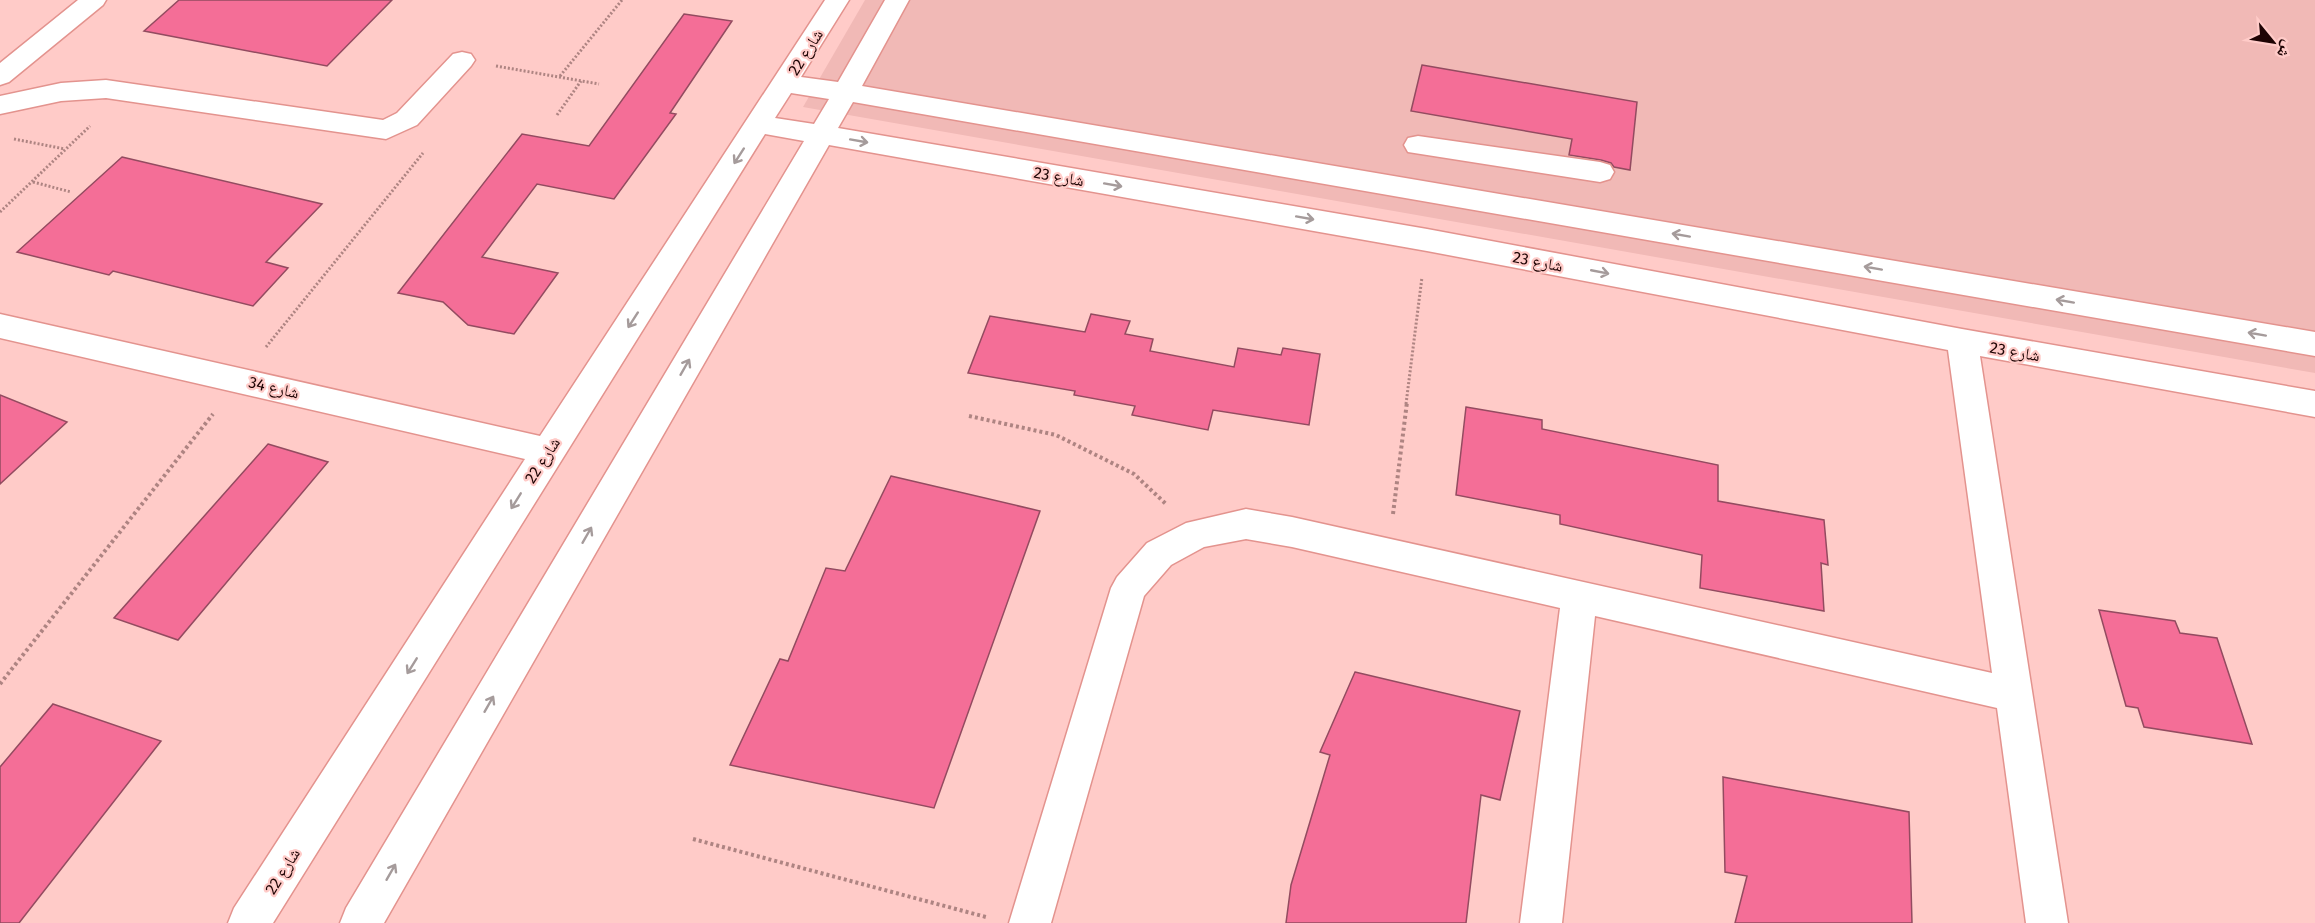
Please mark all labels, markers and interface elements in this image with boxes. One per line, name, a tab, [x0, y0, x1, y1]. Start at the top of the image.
north arrow	[2243, 12, 2303, 72]
street label: شارع 22	[784, 26, 828, 79]
text: ش	[2273, 37, 2298, 61]
one-way arrow	[848, 136, 868, 147]
one-way arrow	[733, 147, 745, 164]
street label: شارع 23	[1032, 163, 1085, 191]
one-way arrow	[1102, 180, 1122, 191]
one-way arrow	[1295, 213, 1314, 224]
one-way arrow	[1672, 229, 1691, 240]
street label: شارع 23	[1511, 247, 1564, 277]
one-way arrow	[1864, 262, 1883, 273]
one-way arrow	[1590, 267, 1609, 278]
one-way arrow	[2056, 295, 2076, 306]
one-way arrow	[626, 311, 639, 328]
one-way arrow	[2248, 329, 2268, 340]
street label: شارع 23	[1988, 338, 2041, 366]
one-way arrow	[680, 359, 692, 376]
street label: شارع 34	[247, 372, 301, 403]
street label: شارع 22	[521, 434, 565, 487]
one-way arrow	[509, 492, 521, 509]
one-way arrow	[582, 527, 593, 545]
one-way arrow	[405, 657, 417, 674]
one-way arrow	[483, 696, 495, 713]
street label: شارع 22	[261, 845, 305, 898]
one-way arrow	[385, 864, 397, 881]

